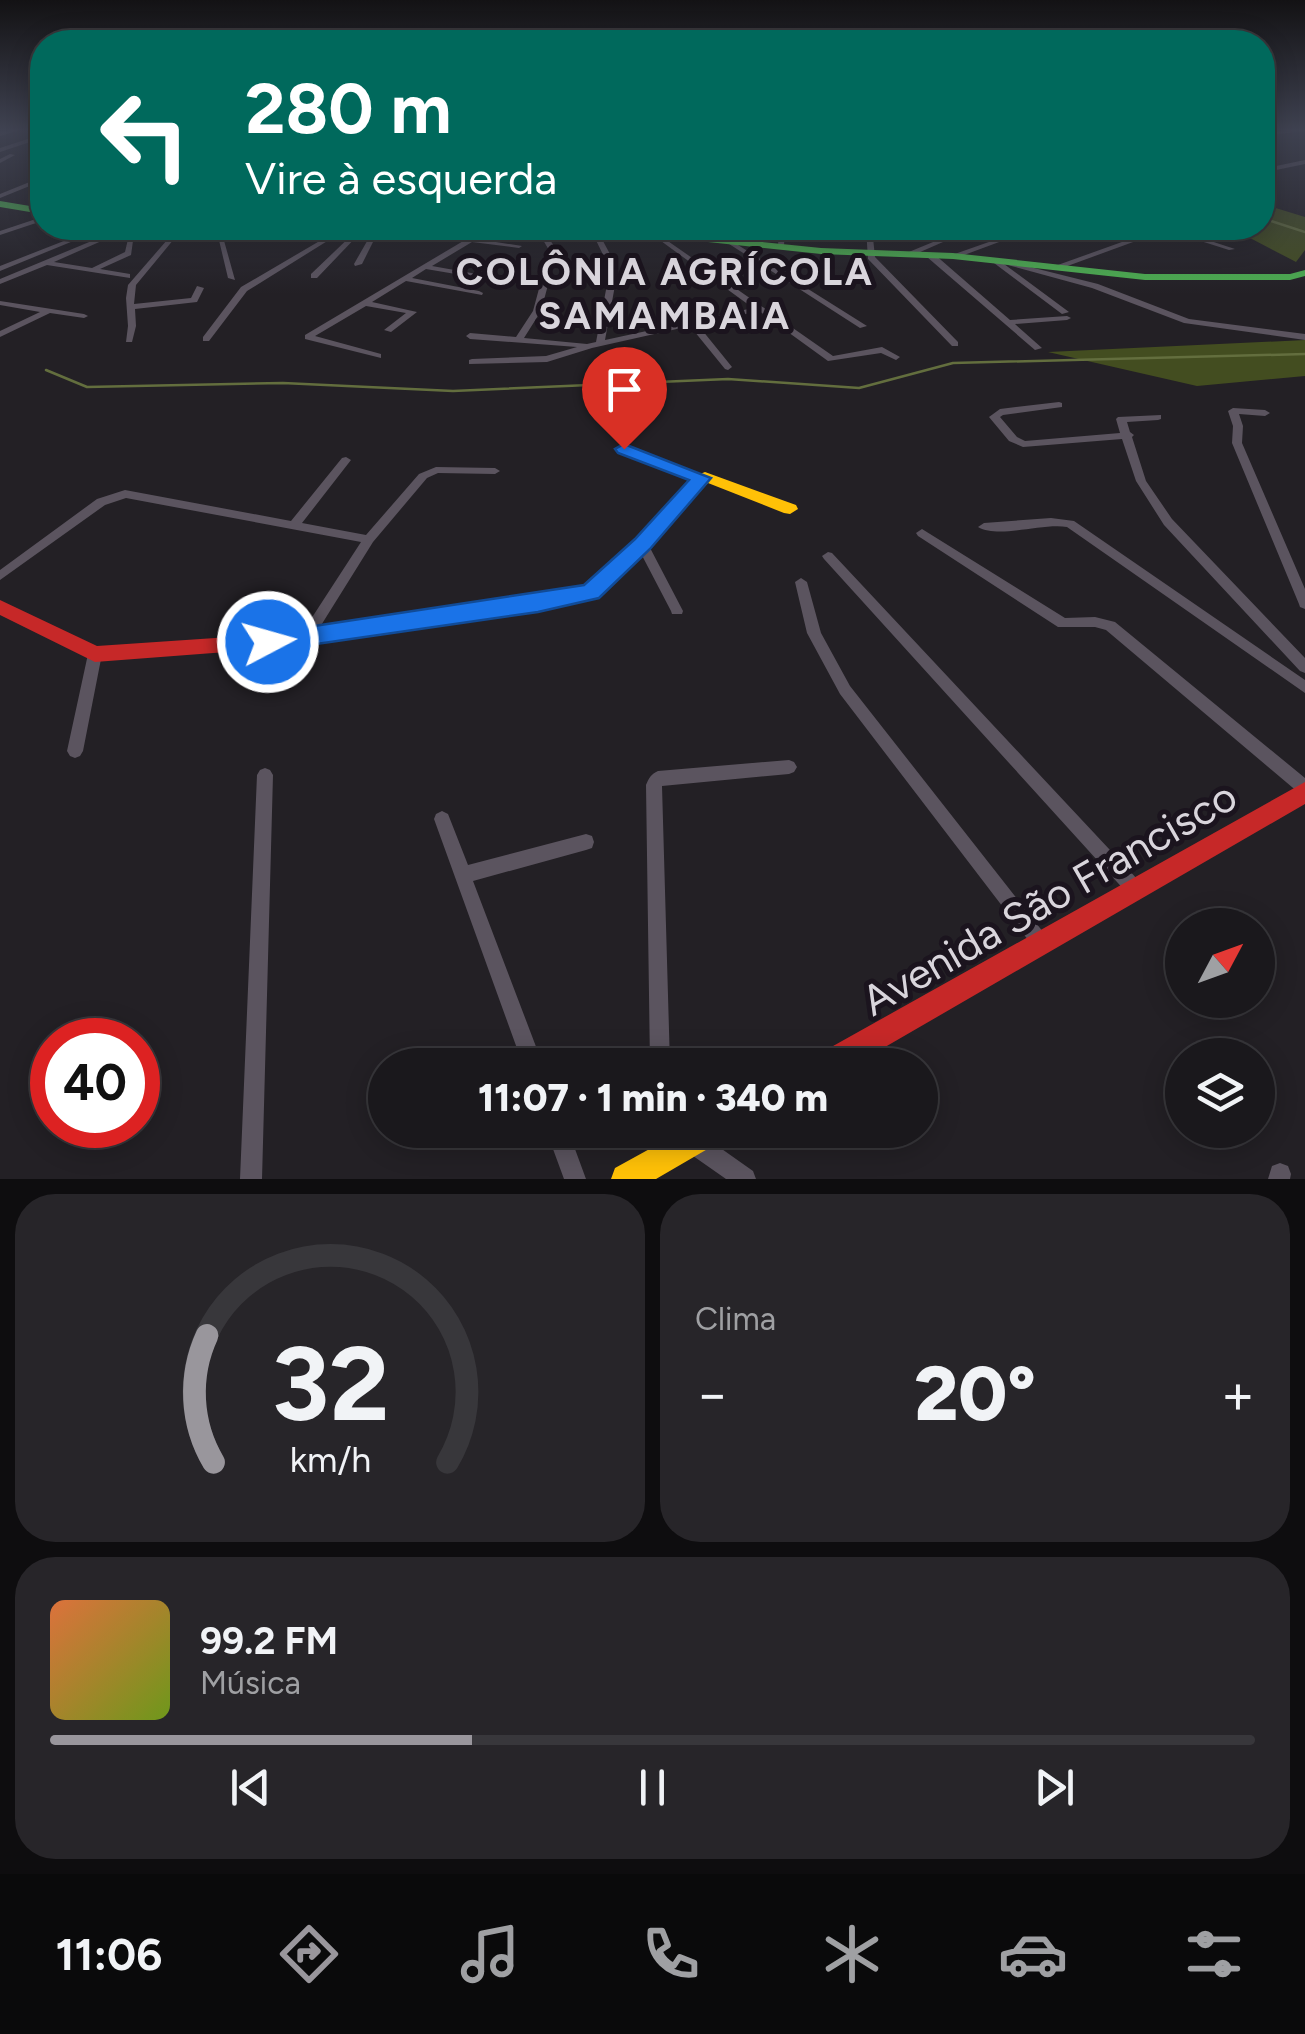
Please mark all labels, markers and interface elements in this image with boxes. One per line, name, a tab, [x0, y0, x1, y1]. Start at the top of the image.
text: 280 m	[245, 66, 451, 151]
icon: left	[80, 70, 210, 200]
text: Vire à esquerda	[245, 151, 557, 205]
district label: COLÔNIA AGRÍCOLA SAMAMBAIA	[456, 249, 874, 339]
pin	[582, 347, 667, 450]
icon: arrive	[597, 362, 652, 417]
position arrow	[216, 590, 320, 694]
street label: Avenida São Francisco	[853, 770, 1246, 1027]
north arrow	[1165, 908, 1275, 1018]
map controls	[1165, 908, 1275, 1148]
speed limit sign: 40	[30, 1018, 160, 1148]
button: layers	[1165, 1038, 1275, 1148]
text: 11:07 · 1 min · 340 m	[478, 1075, 828, 1121]
text: Clima	[695, 1300, 776, 1338]
text: 32	[271, 1321, 389, 1446]
text: 20°	[914, 1349, 1036, 1439]
text: −	[695, 1361, 729, 1427]
text: +	[1221, 1361, 1255, 1427]
text: km/h	[289, 1438, 371, 1481]
text: 99.2 FM	[200, 1618, 338, 1664]
text: Música	[200, 1664, 301, 1702]
icon: previous	[223, 1760, 278, 1815]
icon: pause	[625, 1760, 680, 1815]
icon: next	[1027, 1760, 1082, 1815]
icon: directions	[274, 1919, 344, 1989]
icon: music	[455, 1919, 525, 1989]
icon: phone	[636, 1919, 706, 1989]
icon: climate	[817, 1919, 887, 1989]
icon: car	[998, 1919, 1068, 1989]
icon: filters	[1179, 1919, 1249, 1989]
text: 11:06	[56, 1927, 162, 1981]

